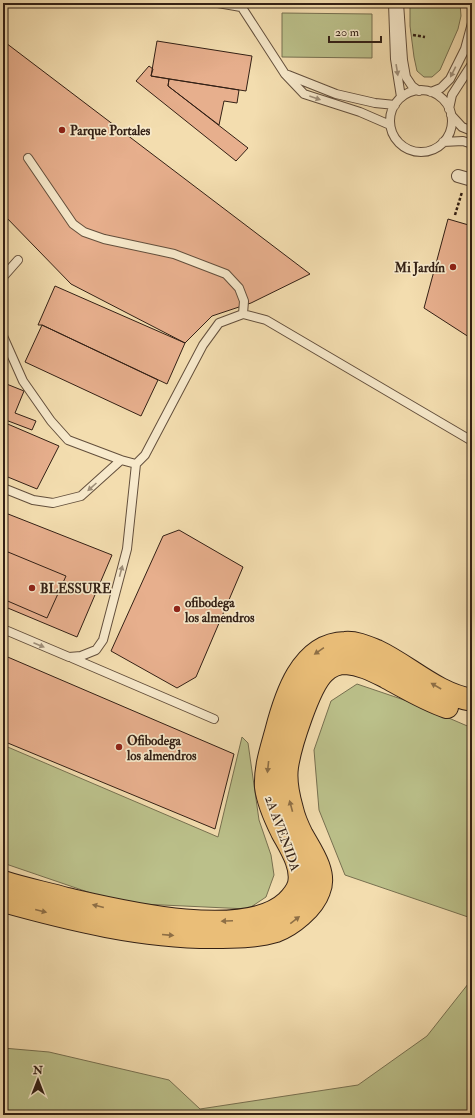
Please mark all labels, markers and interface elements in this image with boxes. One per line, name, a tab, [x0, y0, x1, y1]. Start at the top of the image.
scale bar	[329, 18, 381, 44]
text: 20 m	[335, 25, 360, 40]
one-way arrow	[394, 64, 400, 76]
one-way arrow	[450, 66, 456, 78]
one-way arrow	[309, 95, 321, 101]
place label: Parque Portales	[70, 123, 151, 140]
marker: Parque Portales	[57, 125, 67, 135]
place label: Mi Jardín	[394, 260, 445, 277]
marker: Mi Jardín	[448, 262, 458, 272]
one-way arrow	[87, 482, 97, 491]
one-way arrow	[118, 565, 124, 577]
place label: BLESSURE	[40, 581, 112, 597]
marker: BLESSURE	[27, 583, 37, 593]
place label: ofibodega los almendros	[184, 595, 255, 626]
marker: ofibodega los almendros	[172, 604, 182, 614]
one-way arrow	[33, 642, 45, 648]
one-way arrow	[313, 647, 324, 655]
one-way arrow	[430, 683, 442, 690]
place label: Ofibodega los almendros	[126, 733, 197, 764]
marker: Ofibodega los almendros	[114, 742, 124, 752]
one-way arrow	[264, 761, 271, 773]
street label: 2A AVENIDA	[261, 793, 303, 874]
one-way arrow	[288, 800, 294, 812]
one-way arrow	[92, 903, 104, 909]
one-way arrow	[35, 908, 47, 914]
one-way arrow	[289, 916, 300, 924]
one-way arrow	[220, 917, 233, 924]
one-way arrow	[162, 932, 174, 938]
north arrow	[18, 1060, 58, 1100]
text: N	[32, 1064, 44, 1077]

